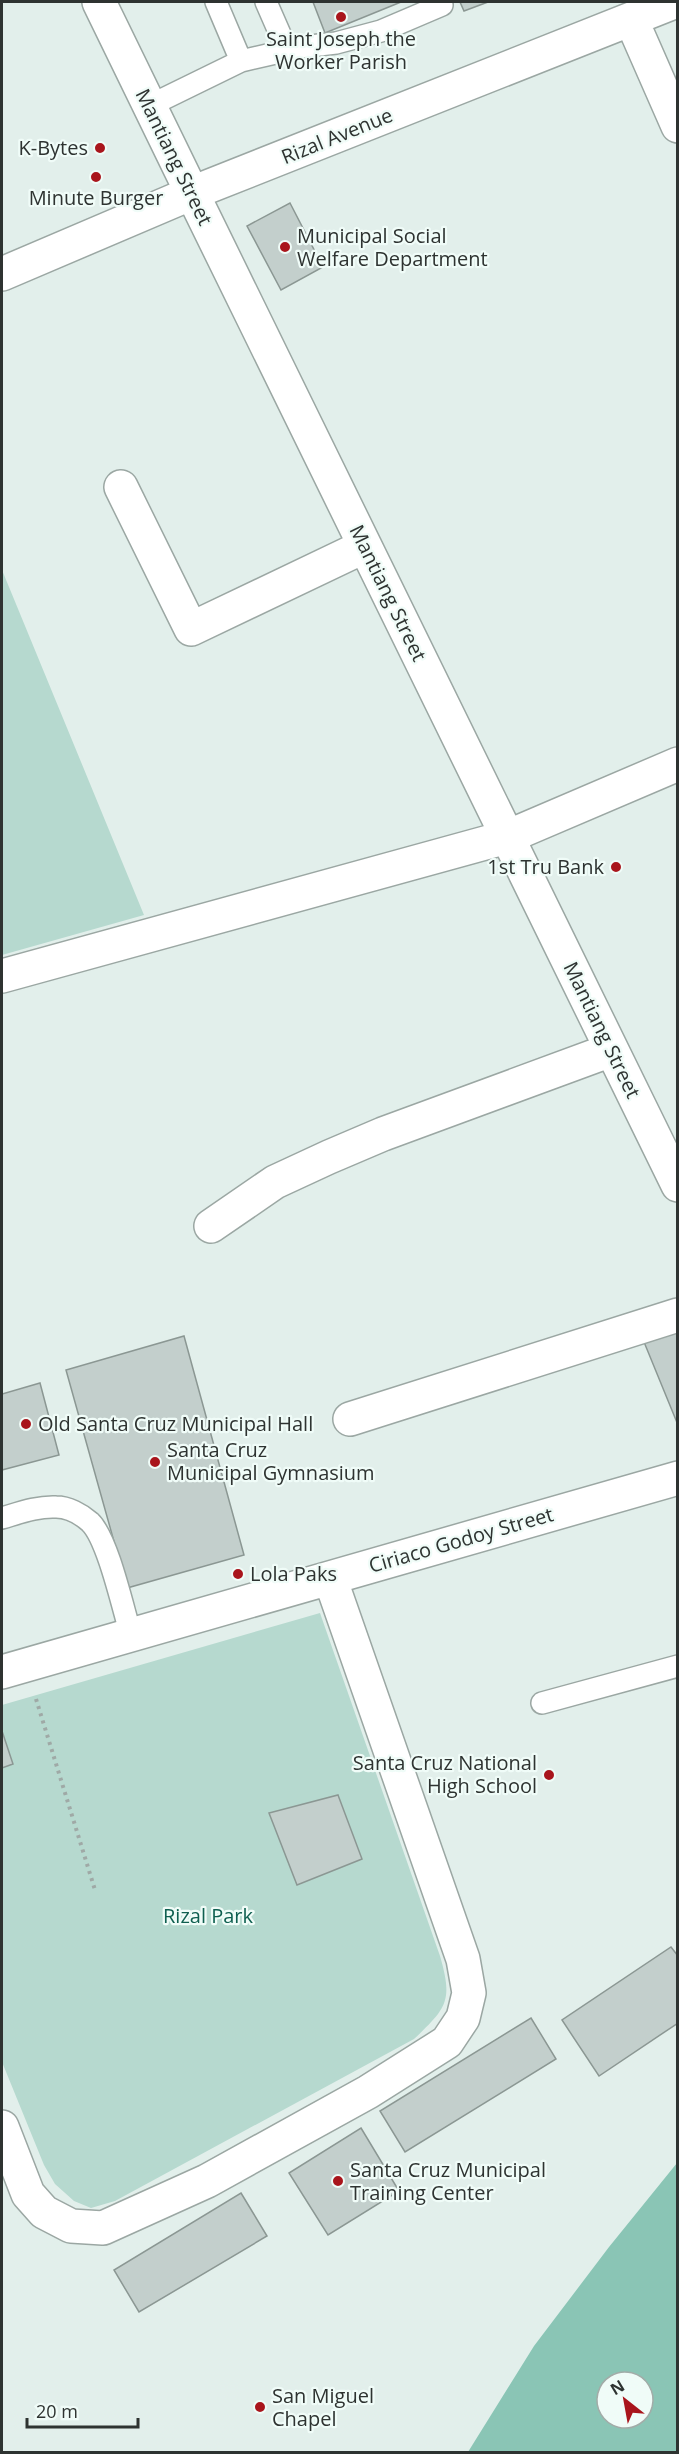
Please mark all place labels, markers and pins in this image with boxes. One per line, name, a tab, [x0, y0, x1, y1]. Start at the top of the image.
marker: Saint Joseph the Worker Parish	[334, 10, 348, 24]
place label: Saint Joseph the Worker Parish	[266, 25, 416, 75]
place label: K-Bytes	[18, 134, 88, 161]
marker: K-Bytes	[93, 141, 107, 155]
marker: Minute Burger	[89, 170, 103, 184]
place label: Minute Burger	[29, 184, 163, 211]
place label: Municipal Social Welfare Department	[297, 222, 488, 272]
marker: Municipal Social Welfare Department	[278, 240, 292, 254]
place label: 1st Tru Bank	[487, 853, 604, 880]
marker: 1st Tru Bank	[609, 860, 623, 874]
place label: Old Santa Cruz Municipal Hall	[38, 1410, 313, 1437]
marker: Old Santa Cruz Municipal Hall	[19, 1417, 33, 1431]
place label: Santa Cruz Municipal Gymnasium	[167, 1436, 375, 1486]
marker: Santa Cruz Municipal Gymnasium	[148, 1455, 162, 1469]
place label: Lola Paks	[250, 1560, 337, 1587]
marker: Lola Paks	[231, 1567, 245, 1581]
place label: Santa Cruz National High School	[353, 1749, 537, 1799]
marker: Santa Cruz National High School	[542, 1768, 556, 1782]
place label: Santa Cruz Municipal Training Center	[350, 2156, 546, 2206]
marker: Santa Cruz Municipal Training Center	[331, 2174, 345, 2188]
place label: San Miguel Chapel	[272, 2382, 374, 2432]
marker: San Miguel Chapel	[253, 2400, 267, 2414]

